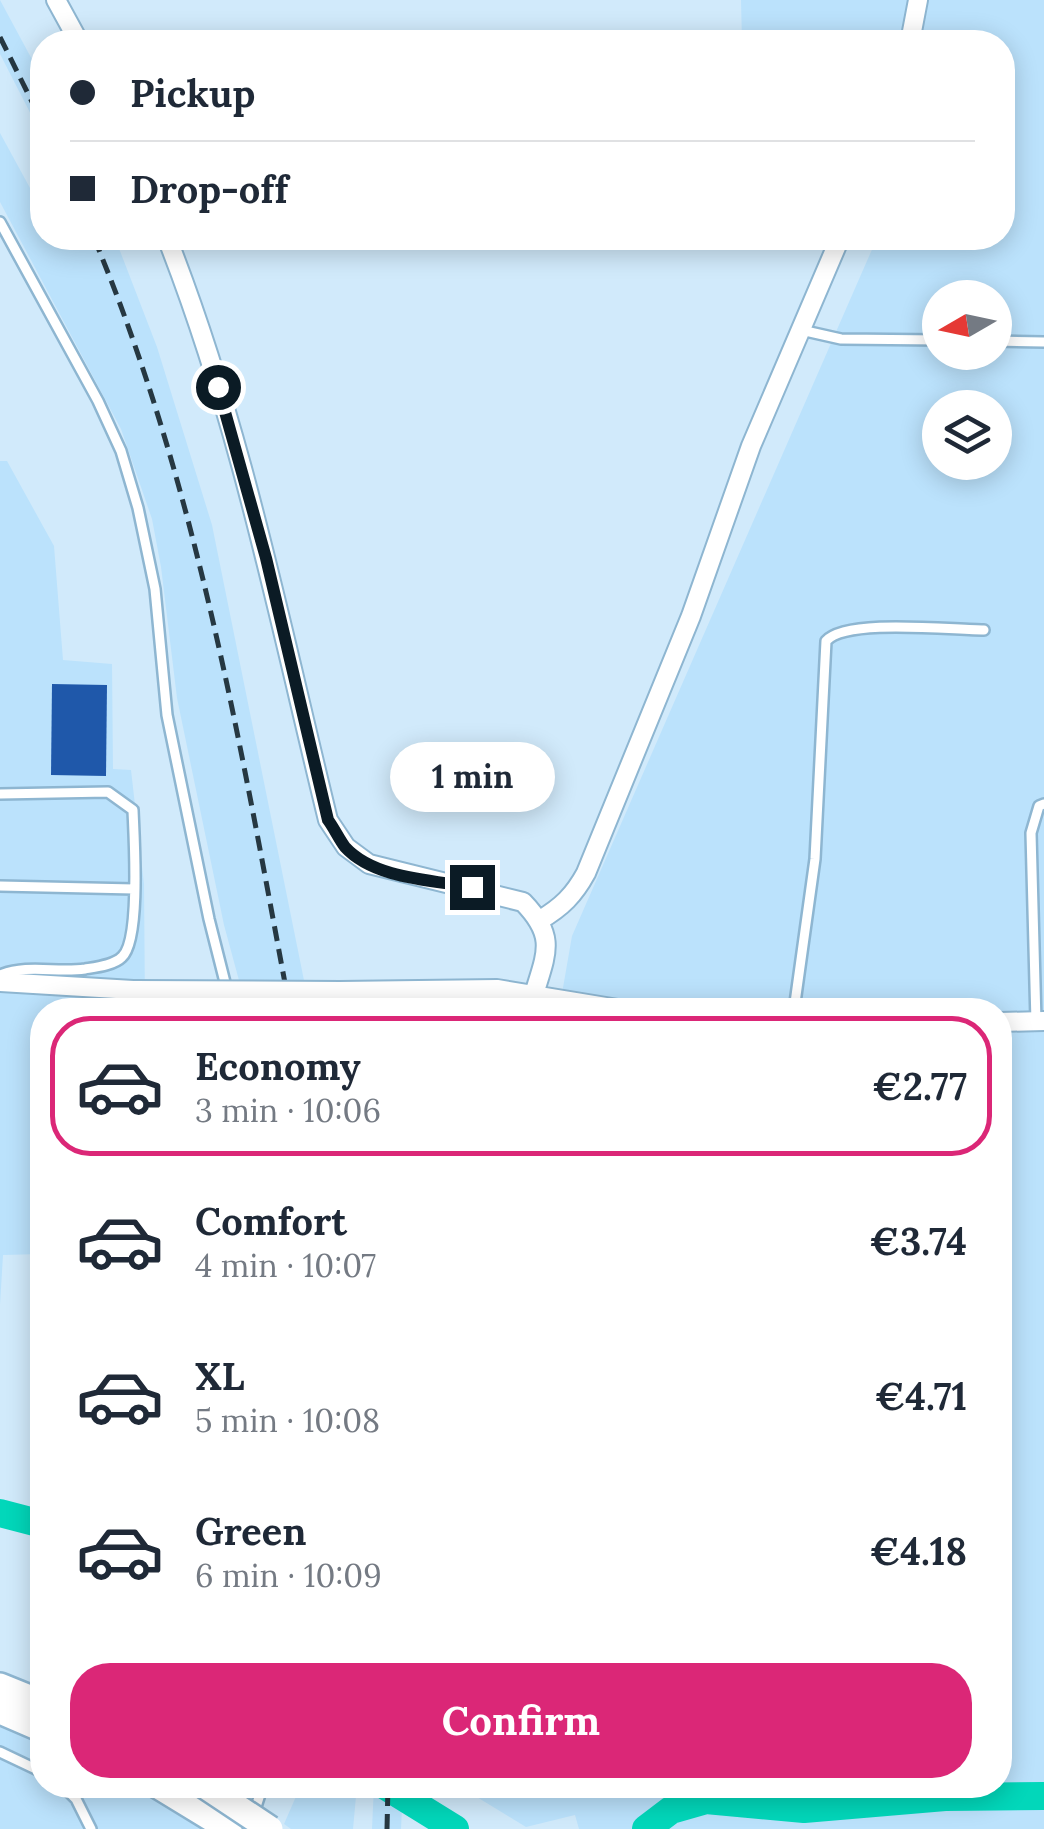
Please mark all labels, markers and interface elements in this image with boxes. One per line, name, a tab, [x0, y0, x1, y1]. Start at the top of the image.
text: Pickup	[130, 69, 255, 117]
text: Drop-off	[130, 165, 288, 213]
north arrow	[922, 280, 1012, 370]
map controls	[922, 280, 1012, 480]
route start	[196, 365, 241, 410]
button: layers	[922, 390, 1012, 480]
callout: 1 min	[390, 742, 554, 812]
text: 1 min	[432, 756, 513, 797]
route end	[450, 865, 495, 910]
icon: car	[75, 1041, 165, 1131]
text: Economy	[195, 1042, 361, 1090]
text: €2.77	[872, 1062, 967, 1110]
text: 3 min · 10:06	[195, 1090, 381, 1131]
icon: car	[75, 1196, 165, 1286]
text: Comfort	[195, 1197, 347, 1245]
text: €3.74	[869, 1217, 967, 1265]
text: 4 min · 10:07	[195, 1245, 376, 1286]
icon: car	[75, 1351, 165, 1441]
text: XL	[195, 1352, 245, 1400]
text: €4.71	[874, 1372, 967, 1420]
text: 5 min · 10:08	[195, 1400, 380, 1441]
icon: car	[75, 1506, 165, 1596]
text: Green	[195, 1507, 307, 1555]
text: €4.18	[869, 1527, 967, 1575]
text: 6 min · 10:09	[195, 1555, 382, 1596]
button: Confirm	[70, 1663, 972, 1778]

